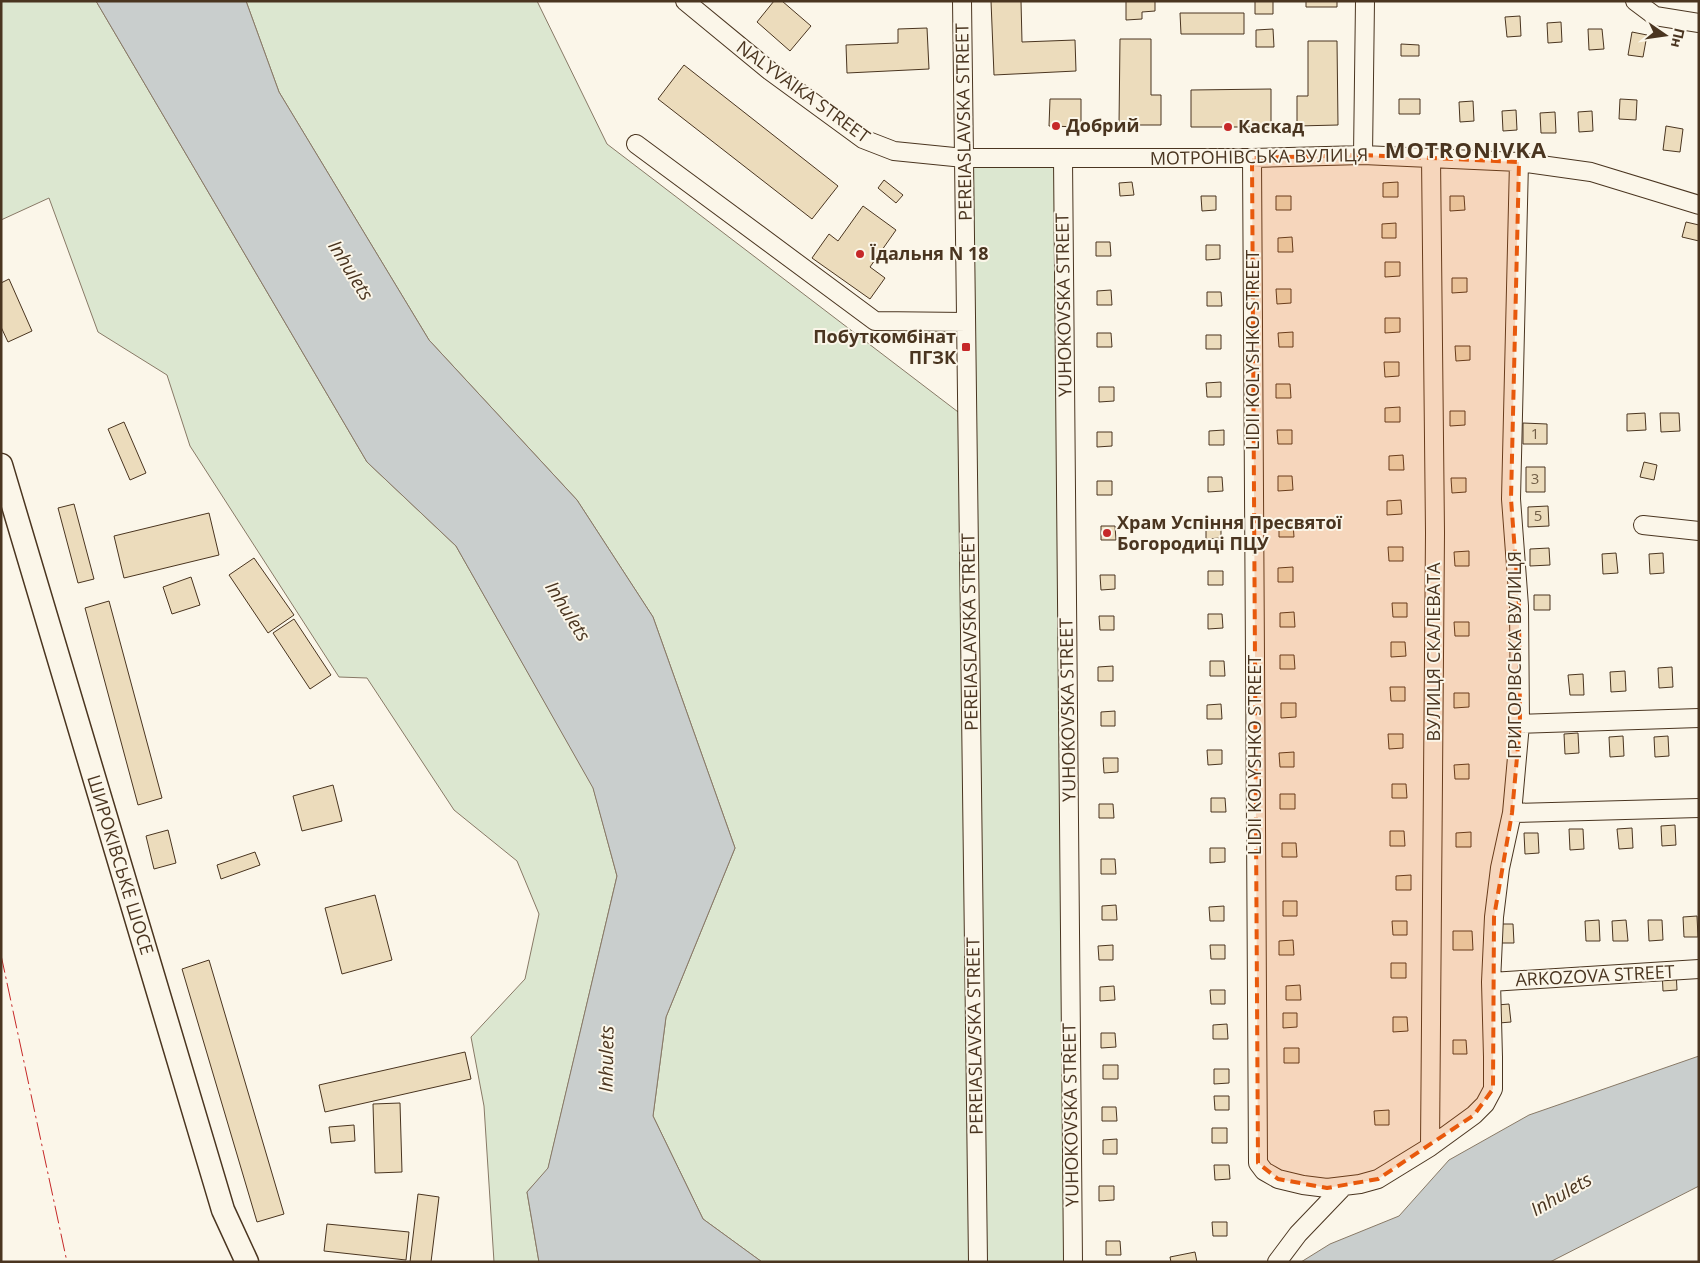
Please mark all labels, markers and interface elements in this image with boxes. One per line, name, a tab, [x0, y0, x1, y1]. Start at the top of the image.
north arrow	[1640, 10, 1690, 60]
street label: PEREIASLAVSKA STREET	[949, 23, 977, 221]
text: Пн	[1667, 26, 1690, 50]
street label: NALYVAIKA STREET	[732, 35, 875, 148]
place label: Добрий	[1066, 113, 1139, 137]
place label: Каскад	[1238, 114, 1304, 138]
marker: Добрий	[1050, 120, 1062, 132]
marker: Каскад	[1222, 121, 1234, 133]
district label: MOTRONIVKA	[1385, 134, 1547, 164]
street label: МОТРОНІВСЬКА ВУЛИЦЯ	[1150, 142, 1368, 170]
street label: YUHOKOVSKA STREET	[1049, 213, 1077, 397]
water label: Inhulets	[322, 235, 380, 305]
place label: Їдальня N 18	[869, 241, 989, 265]
marker: Їдальня N 18	[854, 248, 866, 260]
street label: LIDII KOLYSHKO STREET	[1240, 250, 1264, 450]
place label: Побуткомбінат ПГЗК	[813, 324, 957, 369]
marker: Побуткомбінат ПГЗК	[960, 341, 972, 353]
house number: 1	[1531, 423, 1539, 443]
house number: 3	[1531, 468, 1539, 488]
house number: 5	[1534, 505, 1542, 525]
place label: Храм Успіння Пресвятої Богородиці ПЦУ	[1117, 510, 1343, 555]
marker: Храм Успіння Пресвятої Богородиці ПЦУ	[1101, 527, 1113, 539]
street label: PEREIASLAVSKA STREET	[955, 533, 983, 731]
street label: ГРИГОРІВСЬКА ВУЛИЦЯ	[1502, 551, 1526, 759]
street label: ВУЛИЦЯ СКАЛЕВАТА	[1421, 562, 1445, 742]
water label: Inhulets	[539, 576, 597, 646]
street label: YUHOKOVSKA STREET	[1053, 618, 1081, 802]
street label: LIDII KOLYSHKO STREET	[1242, 655, 1266, 855]
street label: ШИРОКІВСЬКЕ ШОСЕ	[82, 772, 160, 958]
street label: PEREIASLAVSKA STREET	[960, 937, 988, 1135]
street label: ARKOZOVA STREET	[1515, 959, 1675, 991]
street label: YUHOKOVSKA STREET	[1056, 1023, 1084, 1207]
water label: Inhulets	[592, 1025, 620, 1093]
water label: Inhulets	[1526, 1166, 1596, 1222]

